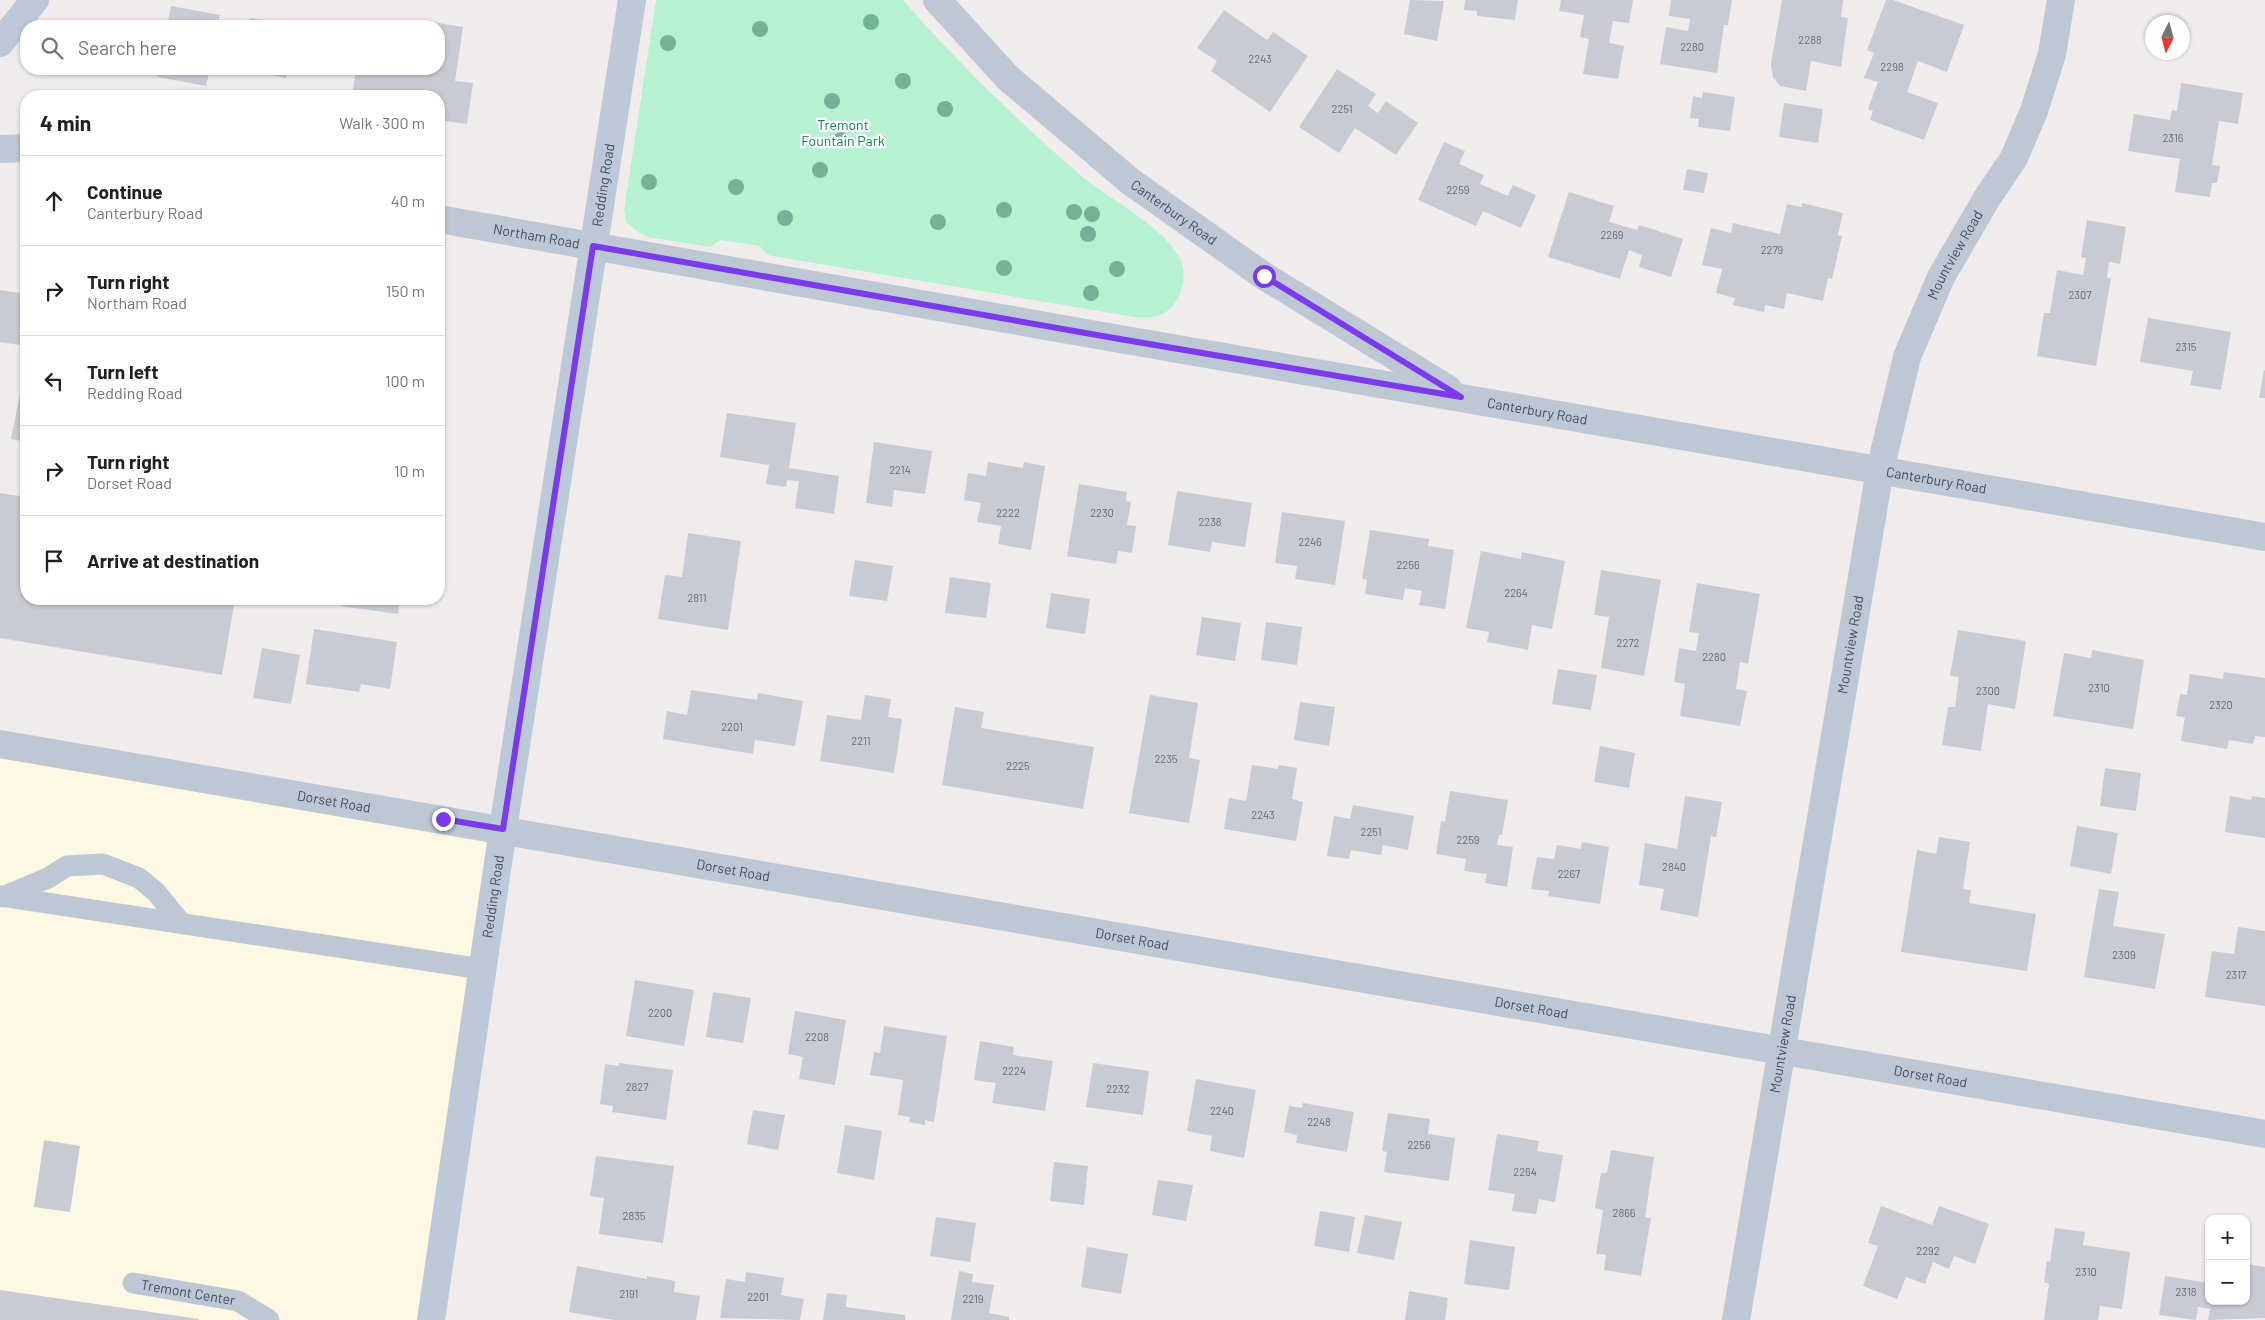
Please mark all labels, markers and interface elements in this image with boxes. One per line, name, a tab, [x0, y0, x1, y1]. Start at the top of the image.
north arrow	[2145, 15, 2190, 60]
search box	[20, 20, 445, 75]
house number: 2288	[1798, 33, 1822, 46]
icon: search	[38, 34, 66, 62]
text: Search here	[78, 36, 177, 59]
house number: 2280	[1680, 40, 1704, 53]
house number: 2243	[1248, 52, 1272, 65]
house number: 2298	[1880, 60, 1904, 73]
house number: 2251	[1332, 102, 1353, 115]
text: 4 min	[40, 110, 91, 135]
text: Walk · 300 m	[339, 113, 425, 132]
park label: Tremont Fountain Park	[801, 116, 885, 149]
house number: 2316	[2163, 131, 2184, 144]
street label: Redding Road	[588, 142, 618, 228]
street label: Canterbury Road	[1128, 176, 1220, 248]
text: Continue	[87, 180, 163, 203]
house number: 2259	[1446, 183, 1470, 196]
icon: ahead	[40, 187, 68, 215]
text: 40 m	[391, 191, 425, 210]
text: Canterbury Road	[87, 203, 203, 222]
street label: Mountview Road	[1923, 207, 1986, 302]
street label: Northam Road	[492, 220, 581, 252]
house number: 2269	[1600, 228, 1624, 241]
house number: 2279	[1761, 243, 1784, 256]
route start	[1253, 265, 1276, 288]
text: Turn right	[87, 270, 169, 293]
icon: right	[40, 277, 68, 305]
text: 150 m	[386, 281, 425, 300]
house number: 2307	[2069, 288, 2091, 301]
text: Northam Road	[87, 293, 187, 312]
house number: 2315	[2176, 340, 2197, 353]
text: Turn left	[87, 360, 158, 383]
icon: left	[40, 367, 68, 395]
text: 100 m	[385, 371, 425, 390]
text: Redding Road	[87, 383, 183, 402]
street label: Canterbury Road	[1486, 394, 1589, 428]
text: Turn right	[87, 450, 169, 473]
icon: right	[40, 457, 68, 485]
text: 10 m	[394, 461, 425, 480]
house number: 2214	[889, 463, 911, 476]
street label: Canterbury Road	[1885, 463, 1988, 497]
text: Dorset Road	[87, 473, 172, 492]
house number: 2222	[996, 506, 1020, 519]
house number: 2230	[1090, 506, 1114, 519]
house number: 2238	[1198, 515, 1222, 528]
house number: 2246	[1298, 535, 1322, 548]
icon: arrive	[40, 547, 68, 575]
text: Arrive at destination	[87, 549, 259, 572]
house number: 2256	[1396, 558, 1420, 571]
house number: 2264	[1504, 586, 1528, 599]
house number: 2811	[687, 591, 707, 604]
street label: Mountview Road	[1833, 594, 1867, 695]
house number: 2272	[1617, 636, 1640, 649]
house number: 2280	[1702, 650, 1726, 663]
house number: 2310	[2088, 681, 2110, 694]
house number: 2300	[1976, 684, 2000, 697]
house number: 2320	[2209, 698, 2233, 711]
house number: 2201	[721, 720, 743, 733]
house number: 2211	[851, 734, 871, 747]
house number: 2235	[1154, 752, 1178, 765]
house number: 2225	[1006, 759, 1030, 772]
street label: Dorset Road	[296, 786, 372, 816]
route end	[432, 808, 455, 831]
house number: 2243	[1251, 808, 1275, 821]
house number: 2251	[1361, 825, 1382, 838]
house number: 2259	[1456, 833, 1480, 846]
street label: Redding Road	[478, 854, 507, 939]
street label: Dorset Road	[695, 855, 771, 884]
house number: 2840	[1662, 860, 1686, 873]
house number: 2267	[1558, 867, 1580, 880]
street label: Dorset Road	[1094, 924, 1171, 953]
house number: 2309	[2112, 948, 2136, 961]
house number: 2317	[2226, 968, 2246, 981]
street label: Dorset Road	[1493, 993, 1570, 1022]
street label: Mountview Road	[1766, 994, 1799, 1094]
house number: 2200	[648, 1006, 672, 1019]
house number: 2208	[805, 1030, 829, 1043]
street label: Dorset Road	[1893, 1061, 1969, 1091]
house number: 2224	[1002, 1064, 1026, 1077]
house number: 2827	[626, 1080, 648, 1093]
house number: 2232	[1106, 1082, 1130, 1095]
house number: 2240	[1210, 1104, 1234, 1117]
house number: 2248	[1307, 1115, 1331, 1128]
house number: 2256	[1407, 1138, 1431, 1151]
house number: 2264	[1513, 1165, 1537, 1178]
house number: 2866	[1613, 1206, 1636, 1219]
house number: 2835	[623, 1209, 646, 1222]
map controls	[2205, 1215, 2250, 1305]
button: +	[2205, 1215, 2250, 1260]
house number: 2292	[1916, 1244, 1940, 1257]
button: −	[2205, 1260, 2250, 1305]
house number: 2310	[2075, 1265, 2097, 1278]
street label: Tremont Center	[140, 1276, 237, 1308]
house number: 2318	[2176, 1285, 2197, 1298]
house number: 2191	[620, 1287, 638, 1300]
house number: 2201	[747, 1290, 769, 1303]
house number: 2219	[962, 1292, 984, 1305]

